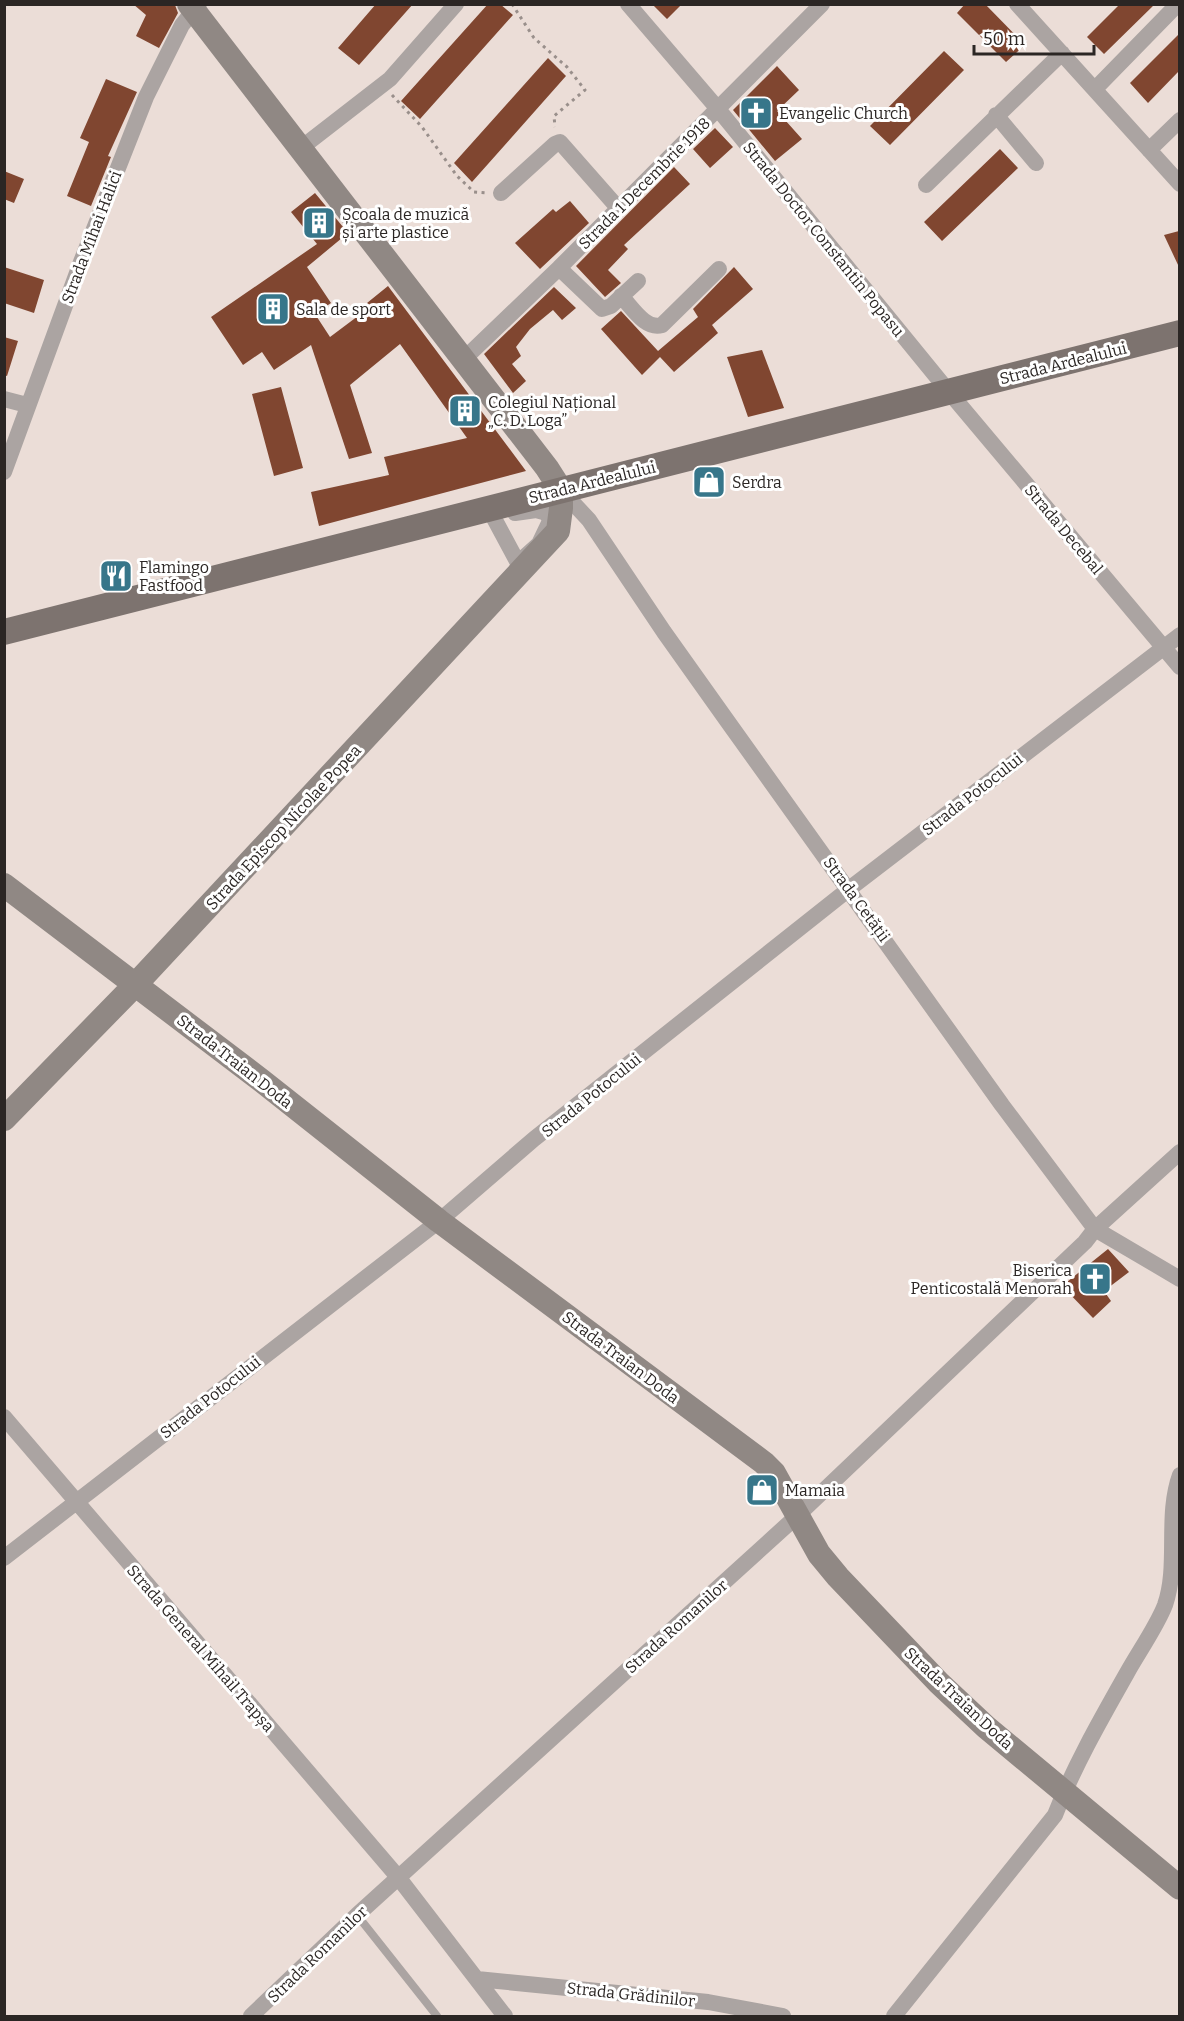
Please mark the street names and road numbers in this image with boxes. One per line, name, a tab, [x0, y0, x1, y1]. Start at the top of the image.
street label: Strada 1 Decembrie 1918	[575, 114, 714, 253]
street label: Strada Doctor Constantin Popasu	[739, 138, 908, 341]
street label: Strada Mihai Halici	[57, 168, 126, 306]
street label: Strada Ardealului	[998, 338, 1129, 388]
street label: Strada Ardealului	[527, 457, 658, 507]
street label: Strada Decebal	[1021, 481, 1107, 578]
street label: Strada Episcop Nicolae Popea	[202, 741, 365, 914]
street label: Strada Potocului	[918, 749, 1026, 839]
street label: Strada Cetății	[819, 853, 894, 946]
street label: Strada Traian Doda	[173, 1010, 296, 1113]
street label: Strada Potocului	[538, 1049, 645, 1141]
street label: Strada Traian Doda	[559, 1307, 683, 1408]
street label: Strada Potocului	[156, 1352, 264, 1442]
street label: Strada General Mihail Trapșa	[122, 1561, 278, 1737]
street label: Strada Romanilor	[621, 1576, 731, 1677]
street label: Strada Traian Doda	[901, 1643, 1017, 1754]
street label: Strada Romanilor	[264, 1902, 371, 2007]
street label: Strada Grădinilor	[566, 1978, 696, 2011]

